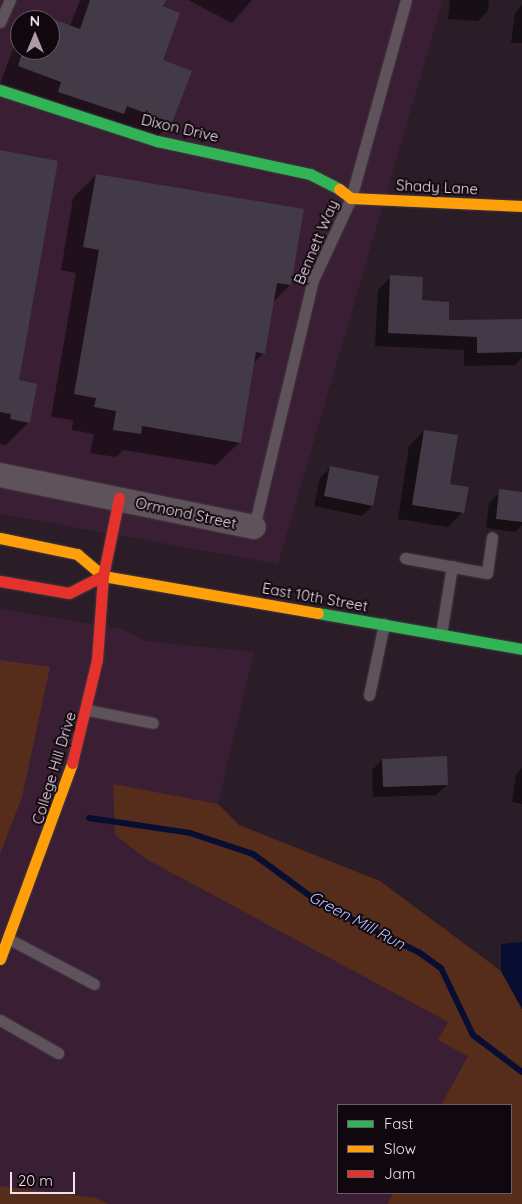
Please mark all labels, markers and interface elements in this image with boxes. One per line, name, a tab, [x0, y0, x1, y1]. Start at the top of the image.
north arrow	[10, 10, 60, 60]
text: N	[30, 12, 40, 30]
street label: Dixon Drive	[139, 110, 221, 146]
street label: Shady Lane	[396, 176, 478, 198]
street label: Bennett Way	[290, 197, 342, 287]
street label: Ormond Street	[134, 494, 238, 532]
street label: East 10th Street	[261, 579, 369, 615]
street label: College Hill Drive	[28, 710, 80, 826]
water label: Green Mill Run	[306, 887, 408, 953]
legend	[337, 1104, 512, 1194]
text: Fast	[384, 1114, 413, 1133]
text: Slow	[384, 1139, 416, 1158]
scale bar	[12, 1162, 78, 1194]
text: Jam	[384, 1164, 415, 1183]
text: 20 m	[18, 1171, 53, 1190]

